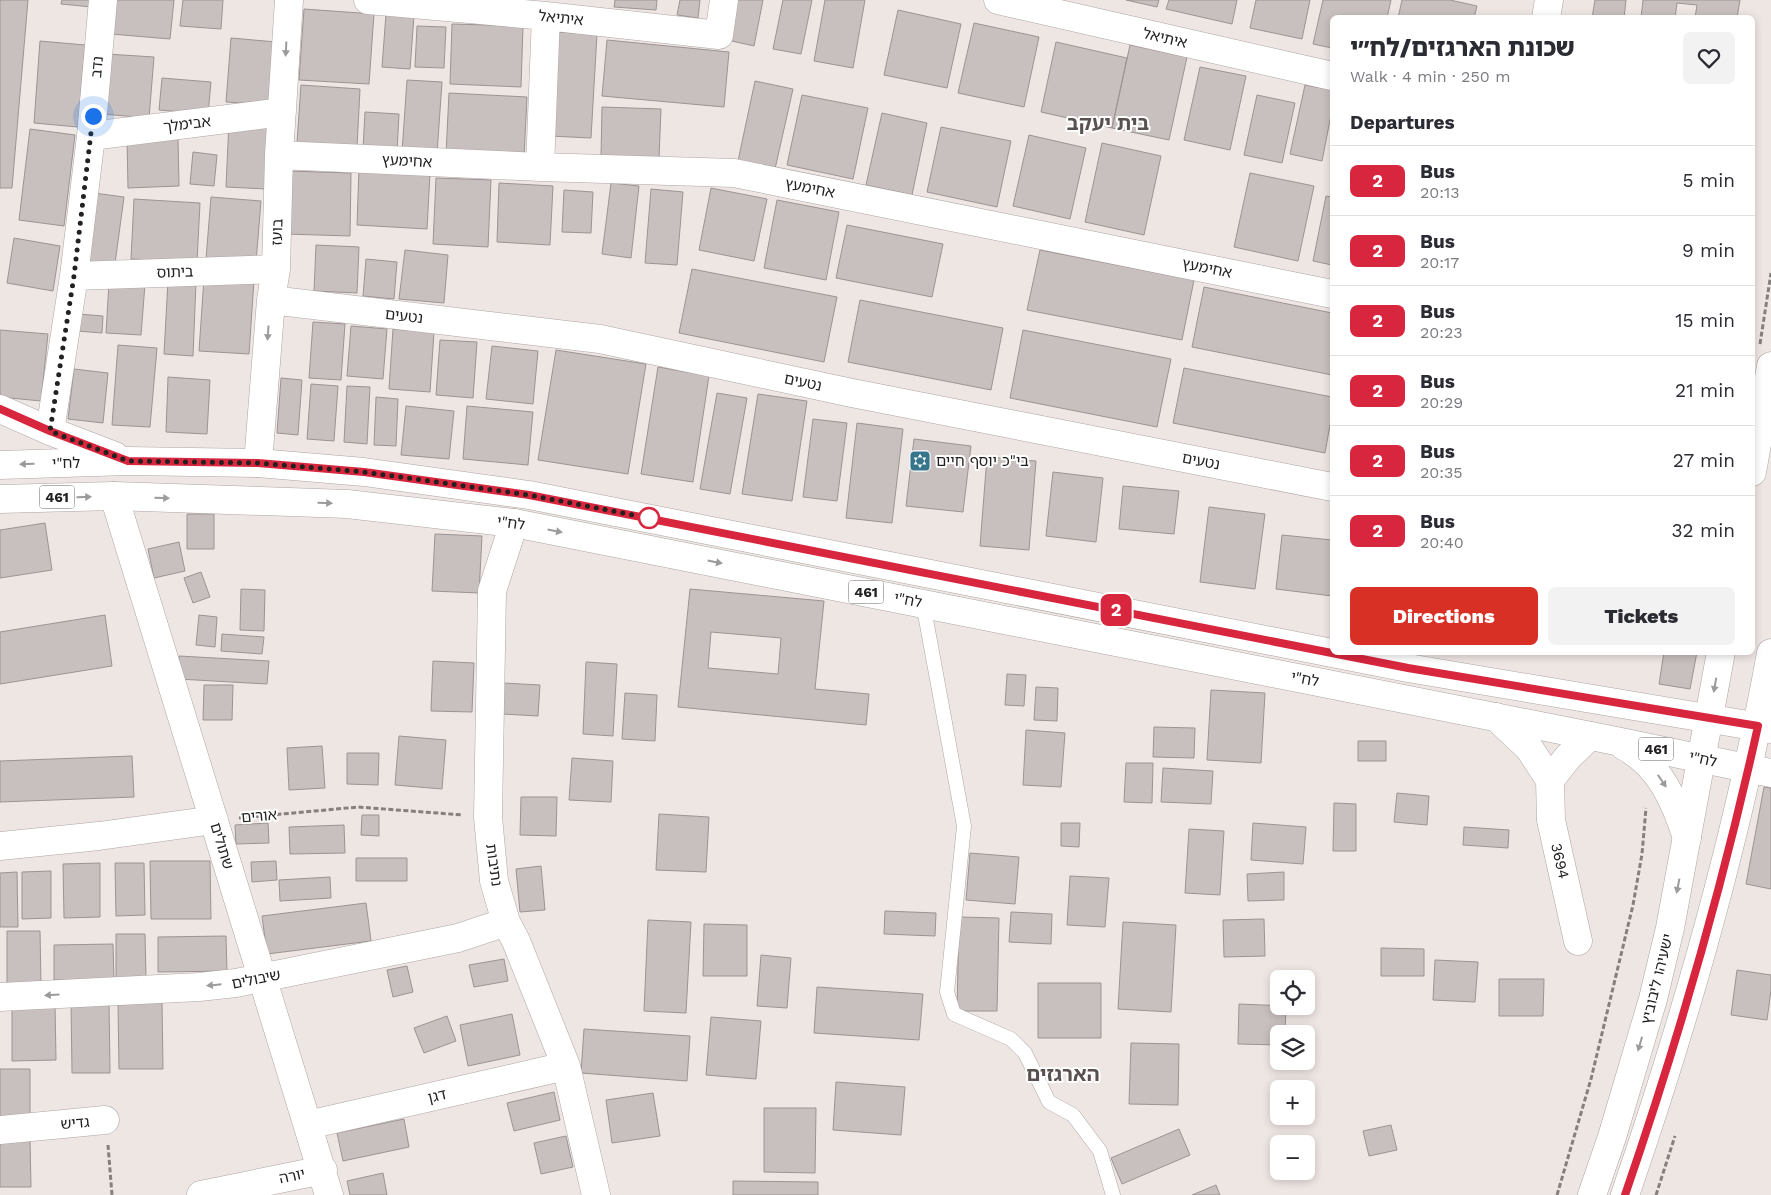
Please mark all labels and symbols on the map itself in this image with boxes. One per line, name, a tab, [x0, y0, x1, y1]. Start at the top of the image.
street label: איתיאל	[538, 7, 584, 29]
street label: איתיאל	[1141, 24, 1189, 52]
one-way arrow	[281, 41, 289, 57]
street label: נדב	[87, 55, 107, 79]
your location	[81, 104, 106, 129]
district label: בית יעקב	[1067, 111, 1149, 135]
street label: אבימלך	[162, 112, 212, 136]
street label: אחימעץ	[381, 151, 433, 171]
street label: אחימעץ	[784, 174, 836, 202]
street label: בועז	[268, 218, 286, 246]
street label: אחימעץ	[1181, 254, 1233, 282]
street label: ביתוס	[156, 262, 194, 282]
street label: נטעים	[384, 305, 424, 327]
one-way arrow	[264, 325, 272, 341]
street label: נטעים	[782, 369, 824, 395]
synagogue icon: בי"כ יוסף חיים	[908, 449, 932, 473]
street label: נטעים	[1181, 449, 1221, 473]
place label: בי"כ יוסף חיים	[936, 452, 1029, 470]
street label: לח"י	[52, 454, 80, 472]
one-way arrow	[19, 460, 35, 468]
road number: 461	[40, 486, 74, 508]
one-way arrow	[76, 493, 92, 501]
one-way arrow	[155, 494, 171, 502]
one-way arrow	[317, 499, 333, 507]
unlabelled marker	[638, 507, 660, 529]
street label: לח"י	[496, 512, 526, 534]
one-way arrow	[548, 527, 564, 535]
one-way arrow	[707, 558, 723, 566]
road number: 461	[848, 580, 884, 604]
street label: לח"י	[892, 588, 924, 612]
line badge: 2	[1100, 594, 1132, 626]
street label: לח"י	[1289, 667, 1321, 691]
one-way arrow	[1711, 677, 1719, 693]
road number: 461	[1638, 738, 1674, 761]
street label: לח"י	[1687, 747, 1719, 771]
one-way arrow	[1657, 774, 1667, 787]
street label: אורים	[240, 805, 278, 827]
street label: שתולים	[206, 821, 238, 871]
street label: 3694	[1547, 841, 1573, 881]
street label: נתיבות	[482, 843, 506, 887]
one-way arrow	[1674, 879, 1682, 894]
street label: ישעיהו ליבוביץ	[1637, 932, 1677, 1026]
street label: שיבולים	[230, 965, 282, 993]
one-way arrow	[206, 982, 222, 990]
one-way arrow	[44, 991, 60, 999]
one-way arrow	[1636, 1037, 1644, 1052]
district label: הארגזים	[1026, 1062, 1100, 1086]
street label: דגן	[426, 1085, 448, 1107]
street label: גדיש	[60, 1113, 91, 1133]
street label: יורה	[277, 1164, 307, 1188]

